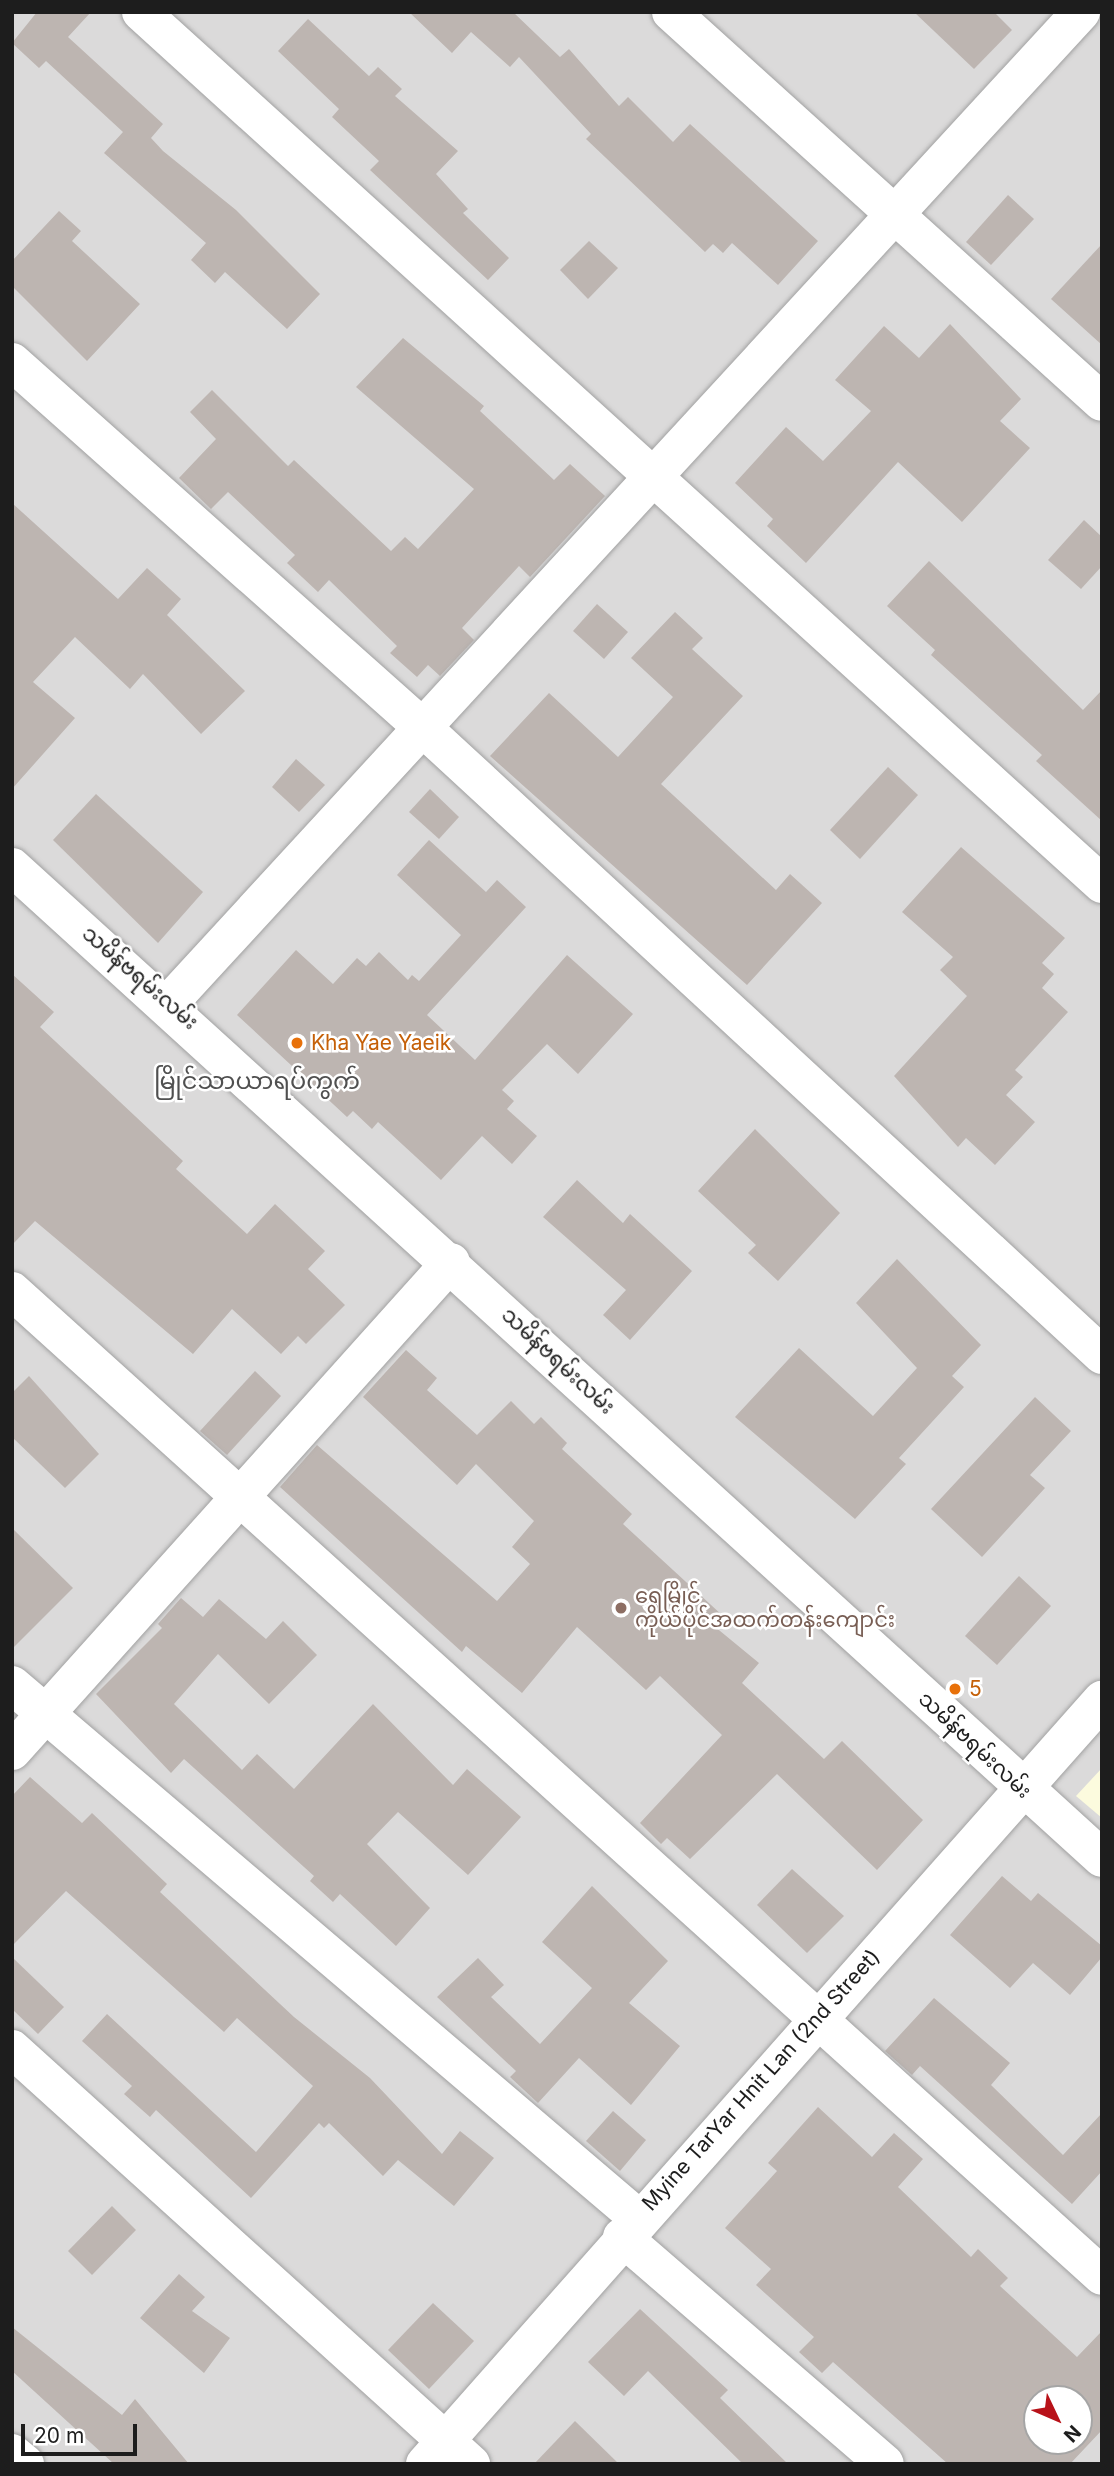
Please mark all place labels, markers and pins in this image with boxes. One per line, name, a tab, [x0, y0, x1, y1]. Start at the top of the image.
place label: Kha Yae Yaeik	[311, 1030, 451, 1056]
marker: Kha Yae Yaeik	[289, 1035, 305, 1051]
place label: ရွှေမြိုင် ကိုယ်ပိုင်အထက်တန်းကျောင်း	[635, 1583, 895, 1633]
marker: ရွှေမြိုင် ကိုယ်ပိုင်အထက်တန်းကျောင်း	[613, 1600, 629, 1616]
place label: 5	[969, 1676, 982, 1702]
marker: 5	[947, 1681, 963, 1697]

